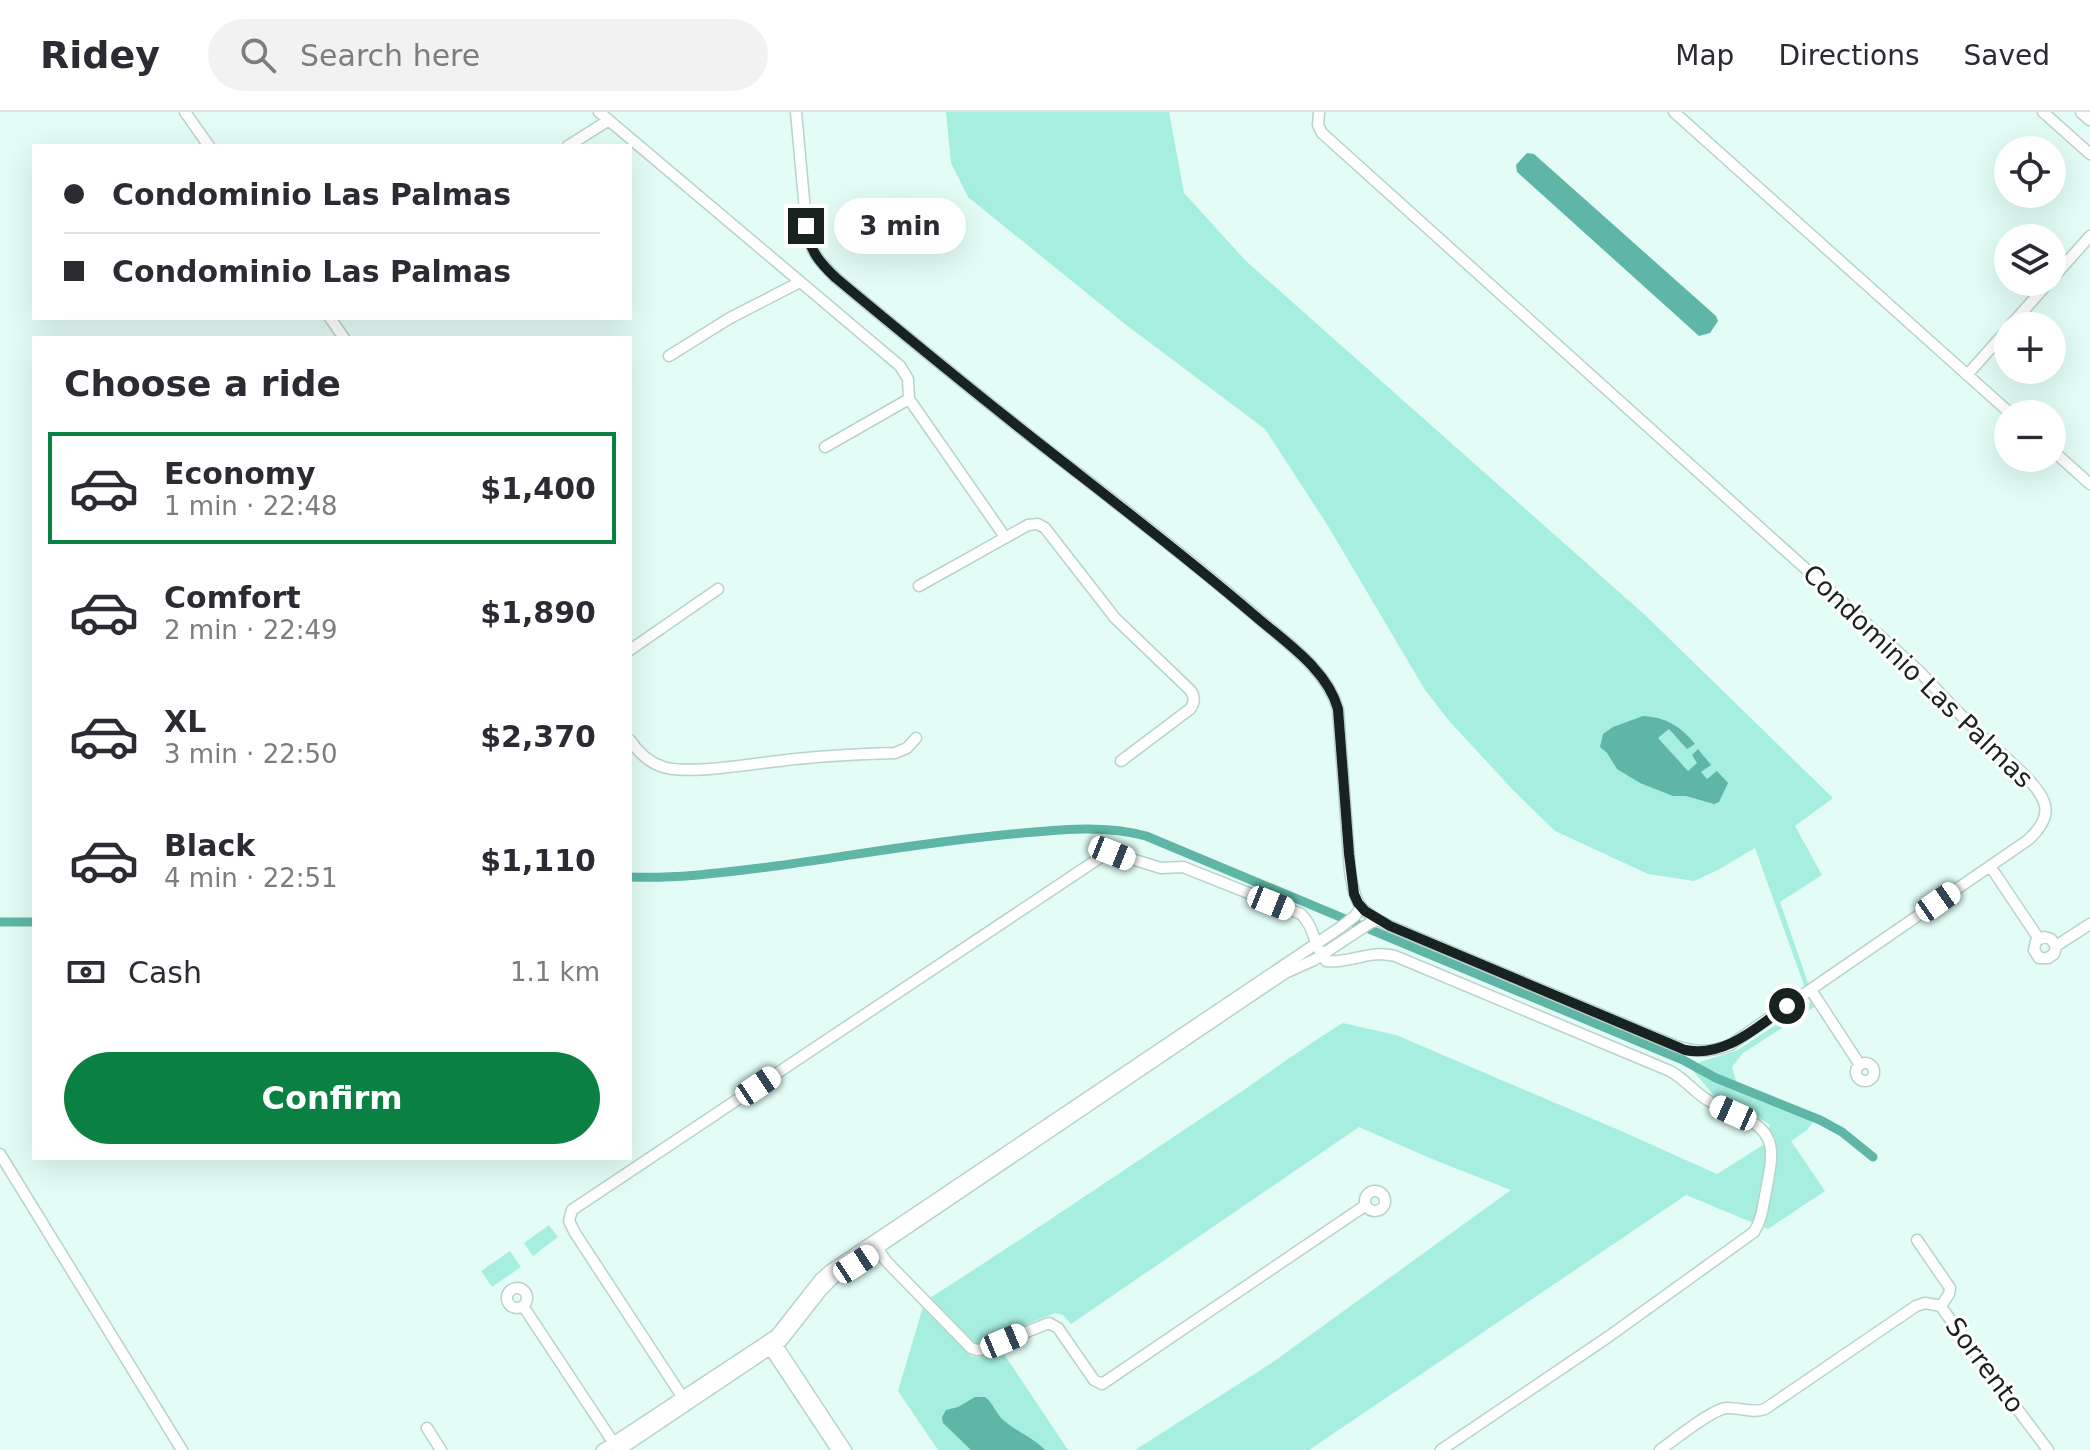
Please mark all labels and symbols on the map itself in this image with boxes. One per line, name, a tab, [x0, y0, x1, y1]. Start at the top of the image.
callout: 3 min	[834, 198, 966, 254]
route end	[788, 208, 824, 244]
street label: Condominio Las Palmas	[1797, 558, 2039, 794]
car	[1085, 833, 1139, 873]
car	[1911, 878, 1965, 926]
car	[1244, 883, 1298, 923]
route start	[1769, 988, 1805, 1024]
car	[731, 1063, 785, 1109]
car	[1706, 1092, 1760, 1134]
car	[829, 1241, 883, 1287]
street label: Sorrento	[1940, 1312, 2030, 1418]
car	[977, 1321, 1031, 1361]

